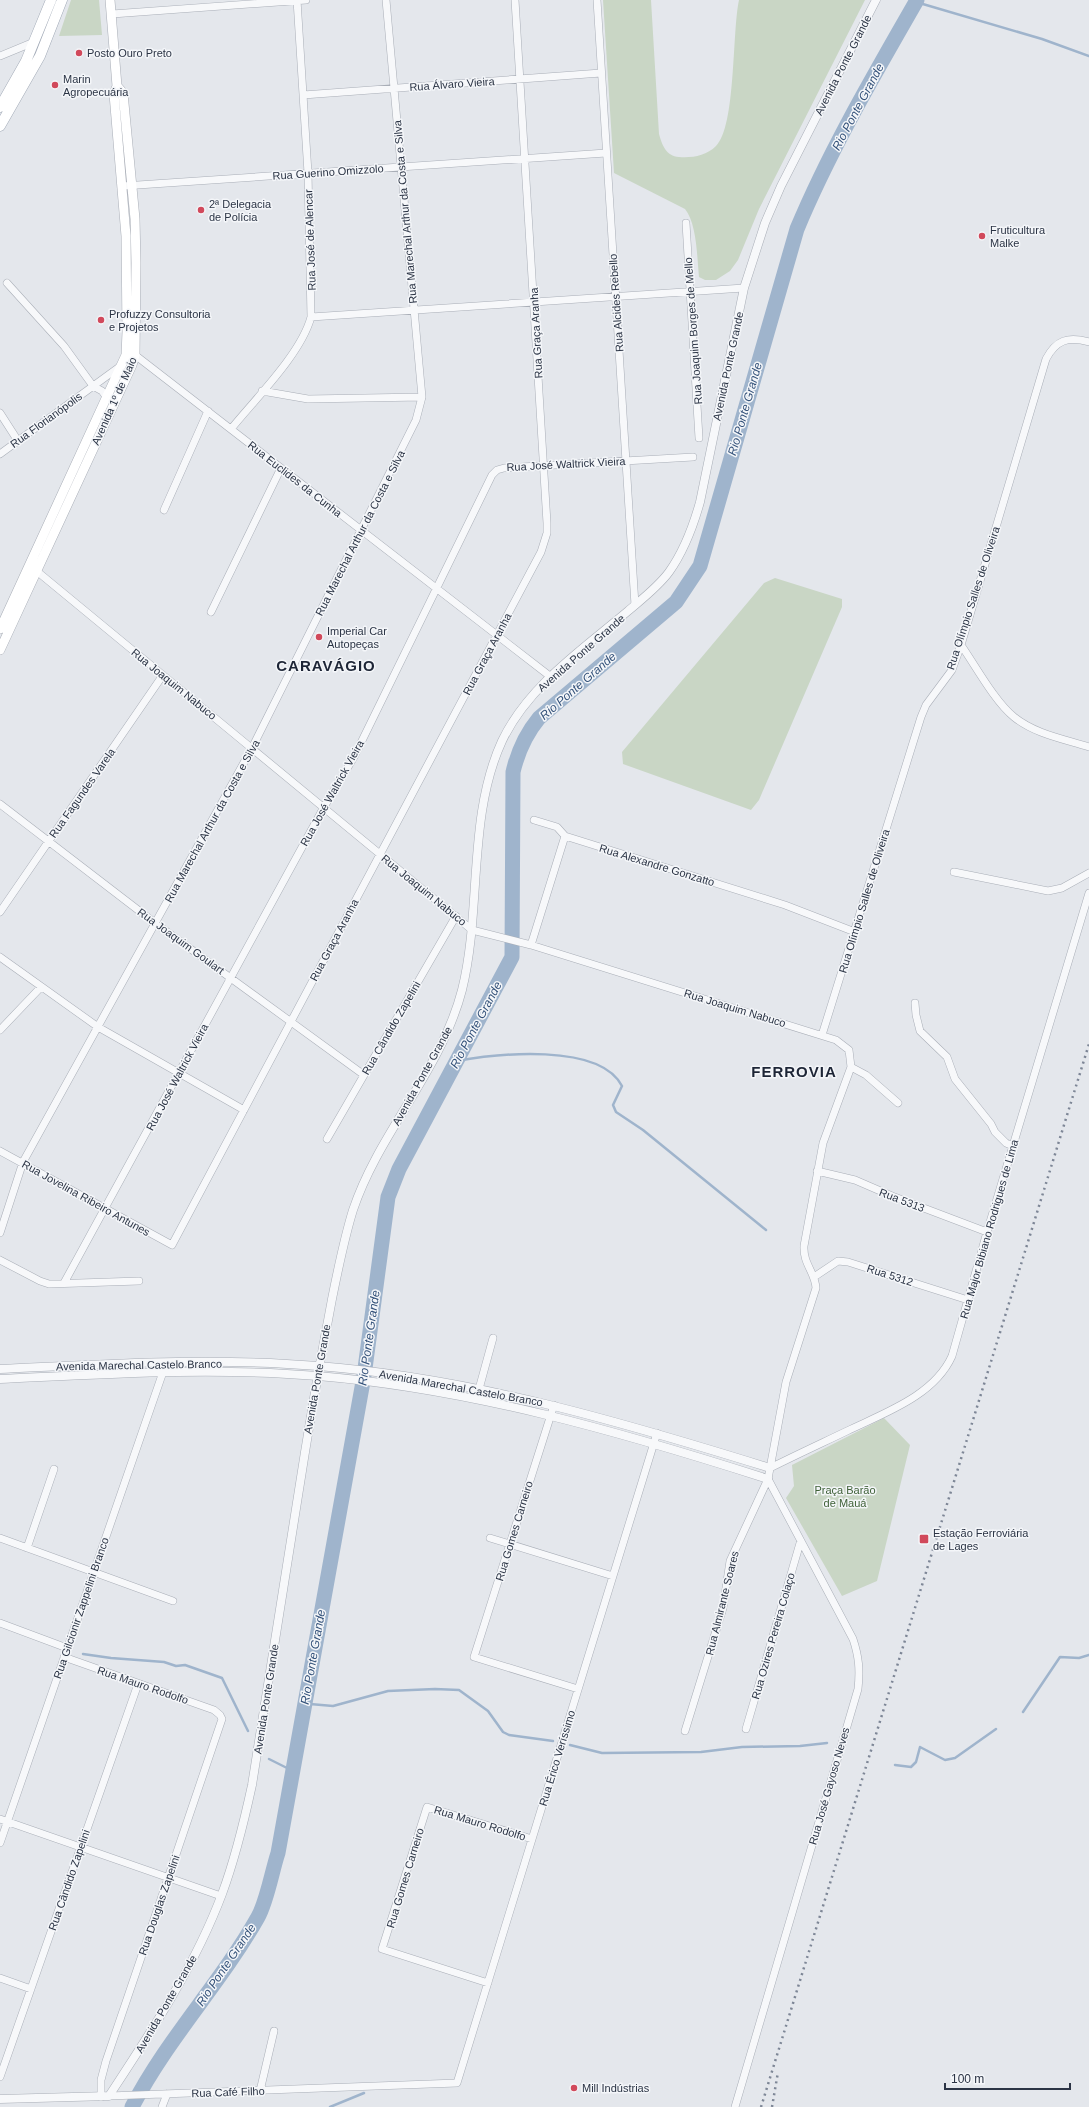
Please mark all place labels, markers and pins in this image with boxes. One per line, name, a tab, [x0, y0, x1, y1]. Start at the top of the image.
place label: Posto Ouro Preto	[87, 47, 172, 59]
marker: Posto Ouro Preto	[74, 48, 84, 58]
place label: Marin Agropecuária	[63, 73, 129, 98]
marker: Marin Agropecuária	[50, 80, 60, 90]
place label: 2ª Delegacia de Polícia	[209, 198, 272, 223]
marker: 2ª Delegacia de Polícia	[196, 205, 206, 215]
place label: Fruticultura Malke	[990, 224, 1046, 249]
marker: Fruticultura Malke	[977, 231, 987, 241]
place label: Profuzzy Consultoria e Projetos	[109, 308, 211, 333]
marker: Profuzzy Consultoria e Projetos	[96, 315, 106, 325]
place label: Imperial Car Autopeças	[327, 625, 387, 650]
marker: Imperial Car Autopeças	[314, 632, 324, 642]
place label: Estação Ferroviária de Lages	[933, 1527, 1029, 1552]
marker: Estação Ferroviária de Lages	[918, 1533, 930, 1545]
place label: Mill Indústrias	[582, 2082, 650, 2094]
marker: Mill Indústrias	[569, 2083, 579, 2093]

